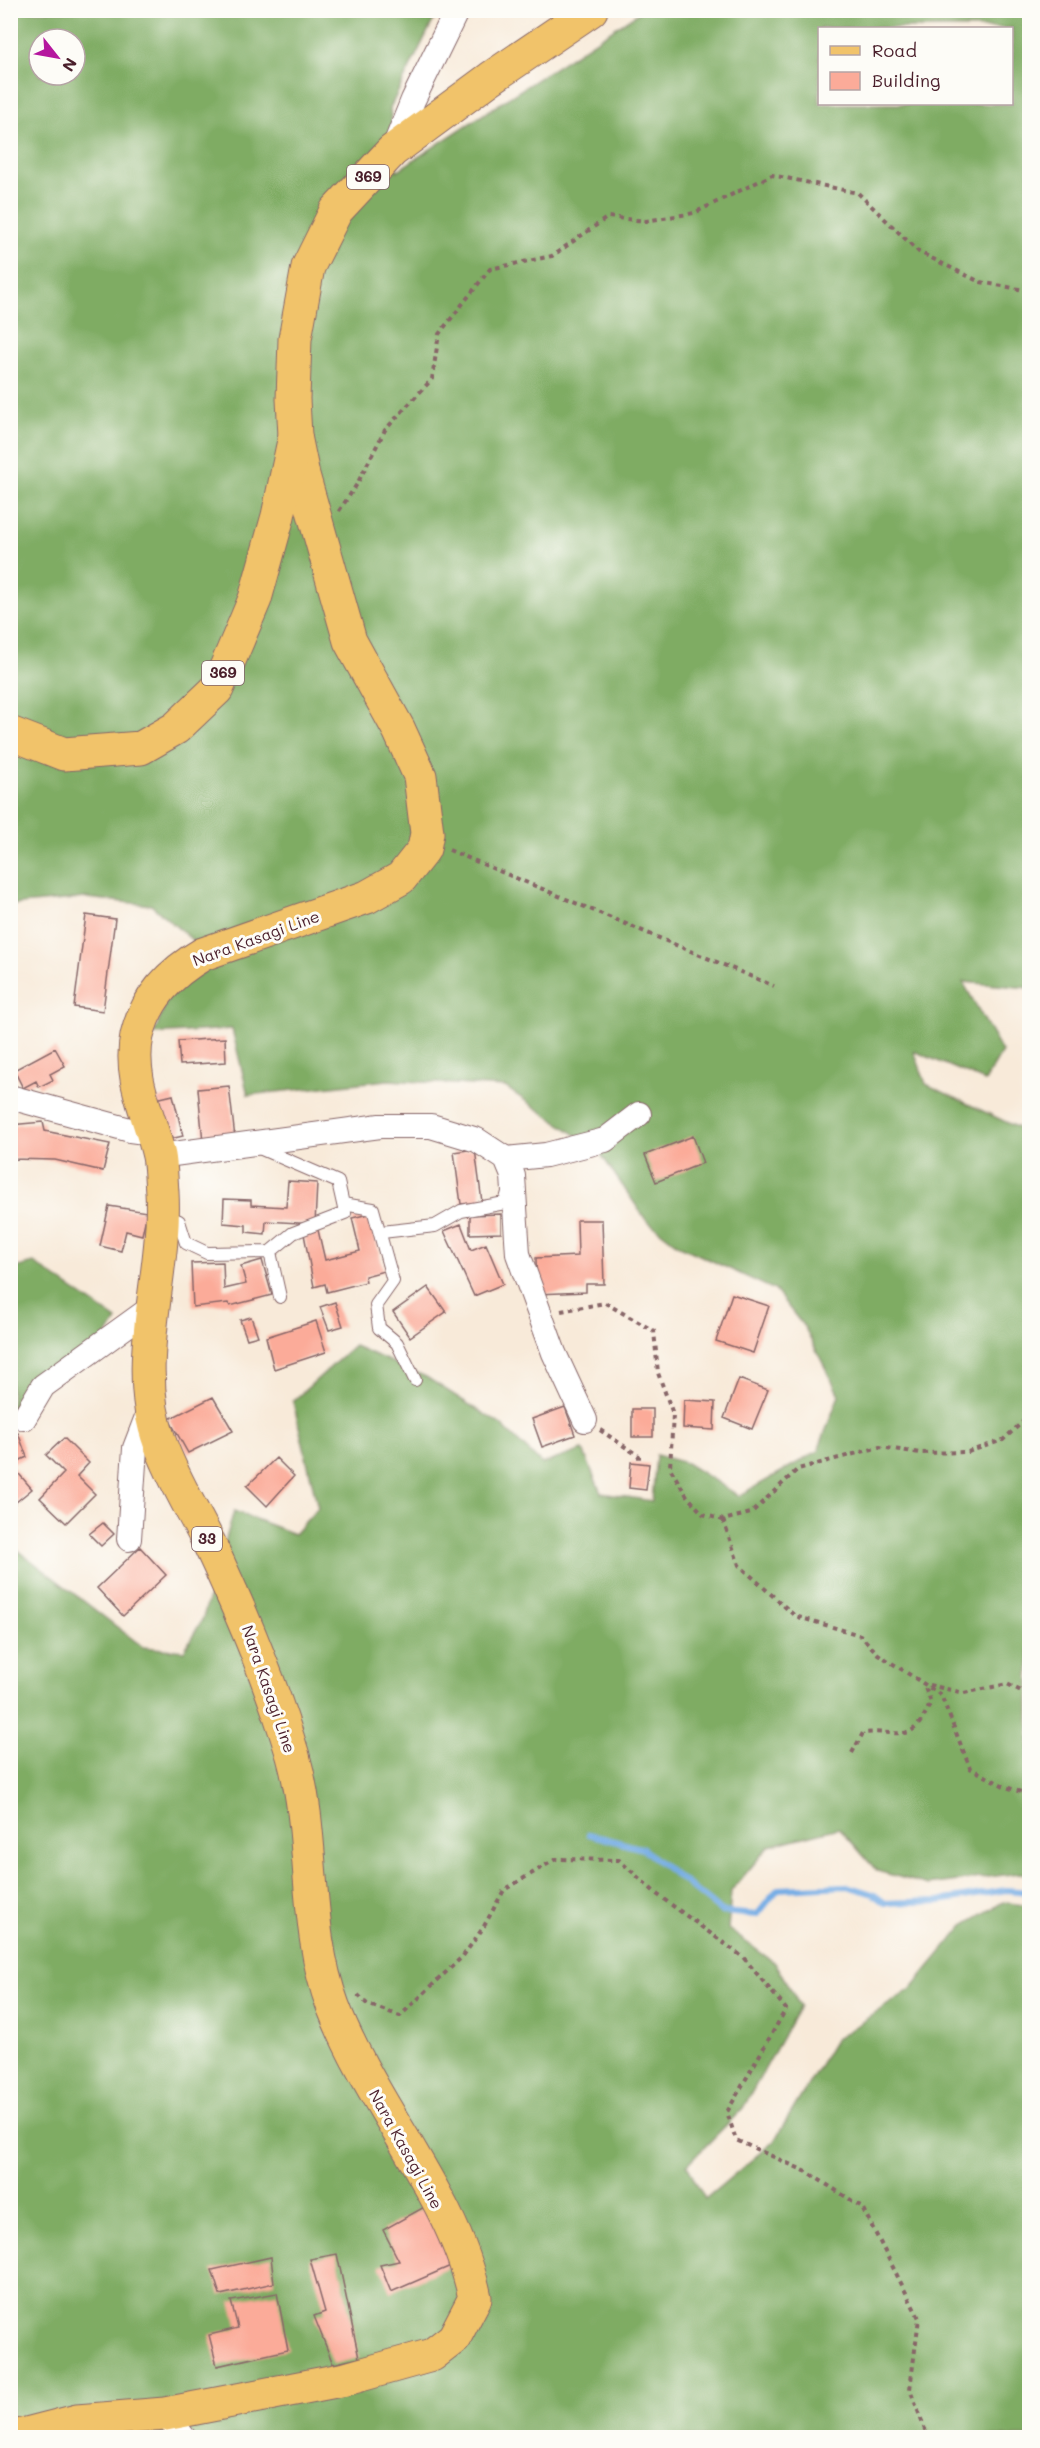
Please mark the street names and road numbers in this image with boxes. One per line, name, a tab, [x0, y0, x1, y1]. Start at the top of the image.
road number: 369	[347, 165, 389, 189]
road number: 369	[202, 661, 244, 685]
street label: Nara Kasagi Line	[189, 905, 322, 970]
road number: 33	[192, 1527, 222, 1551]
street label: Nara Kasagi Line	[238, 1622, 301, 1755]
street label: Nara Kasagi Line	[365, 2085, 448, 2212]

